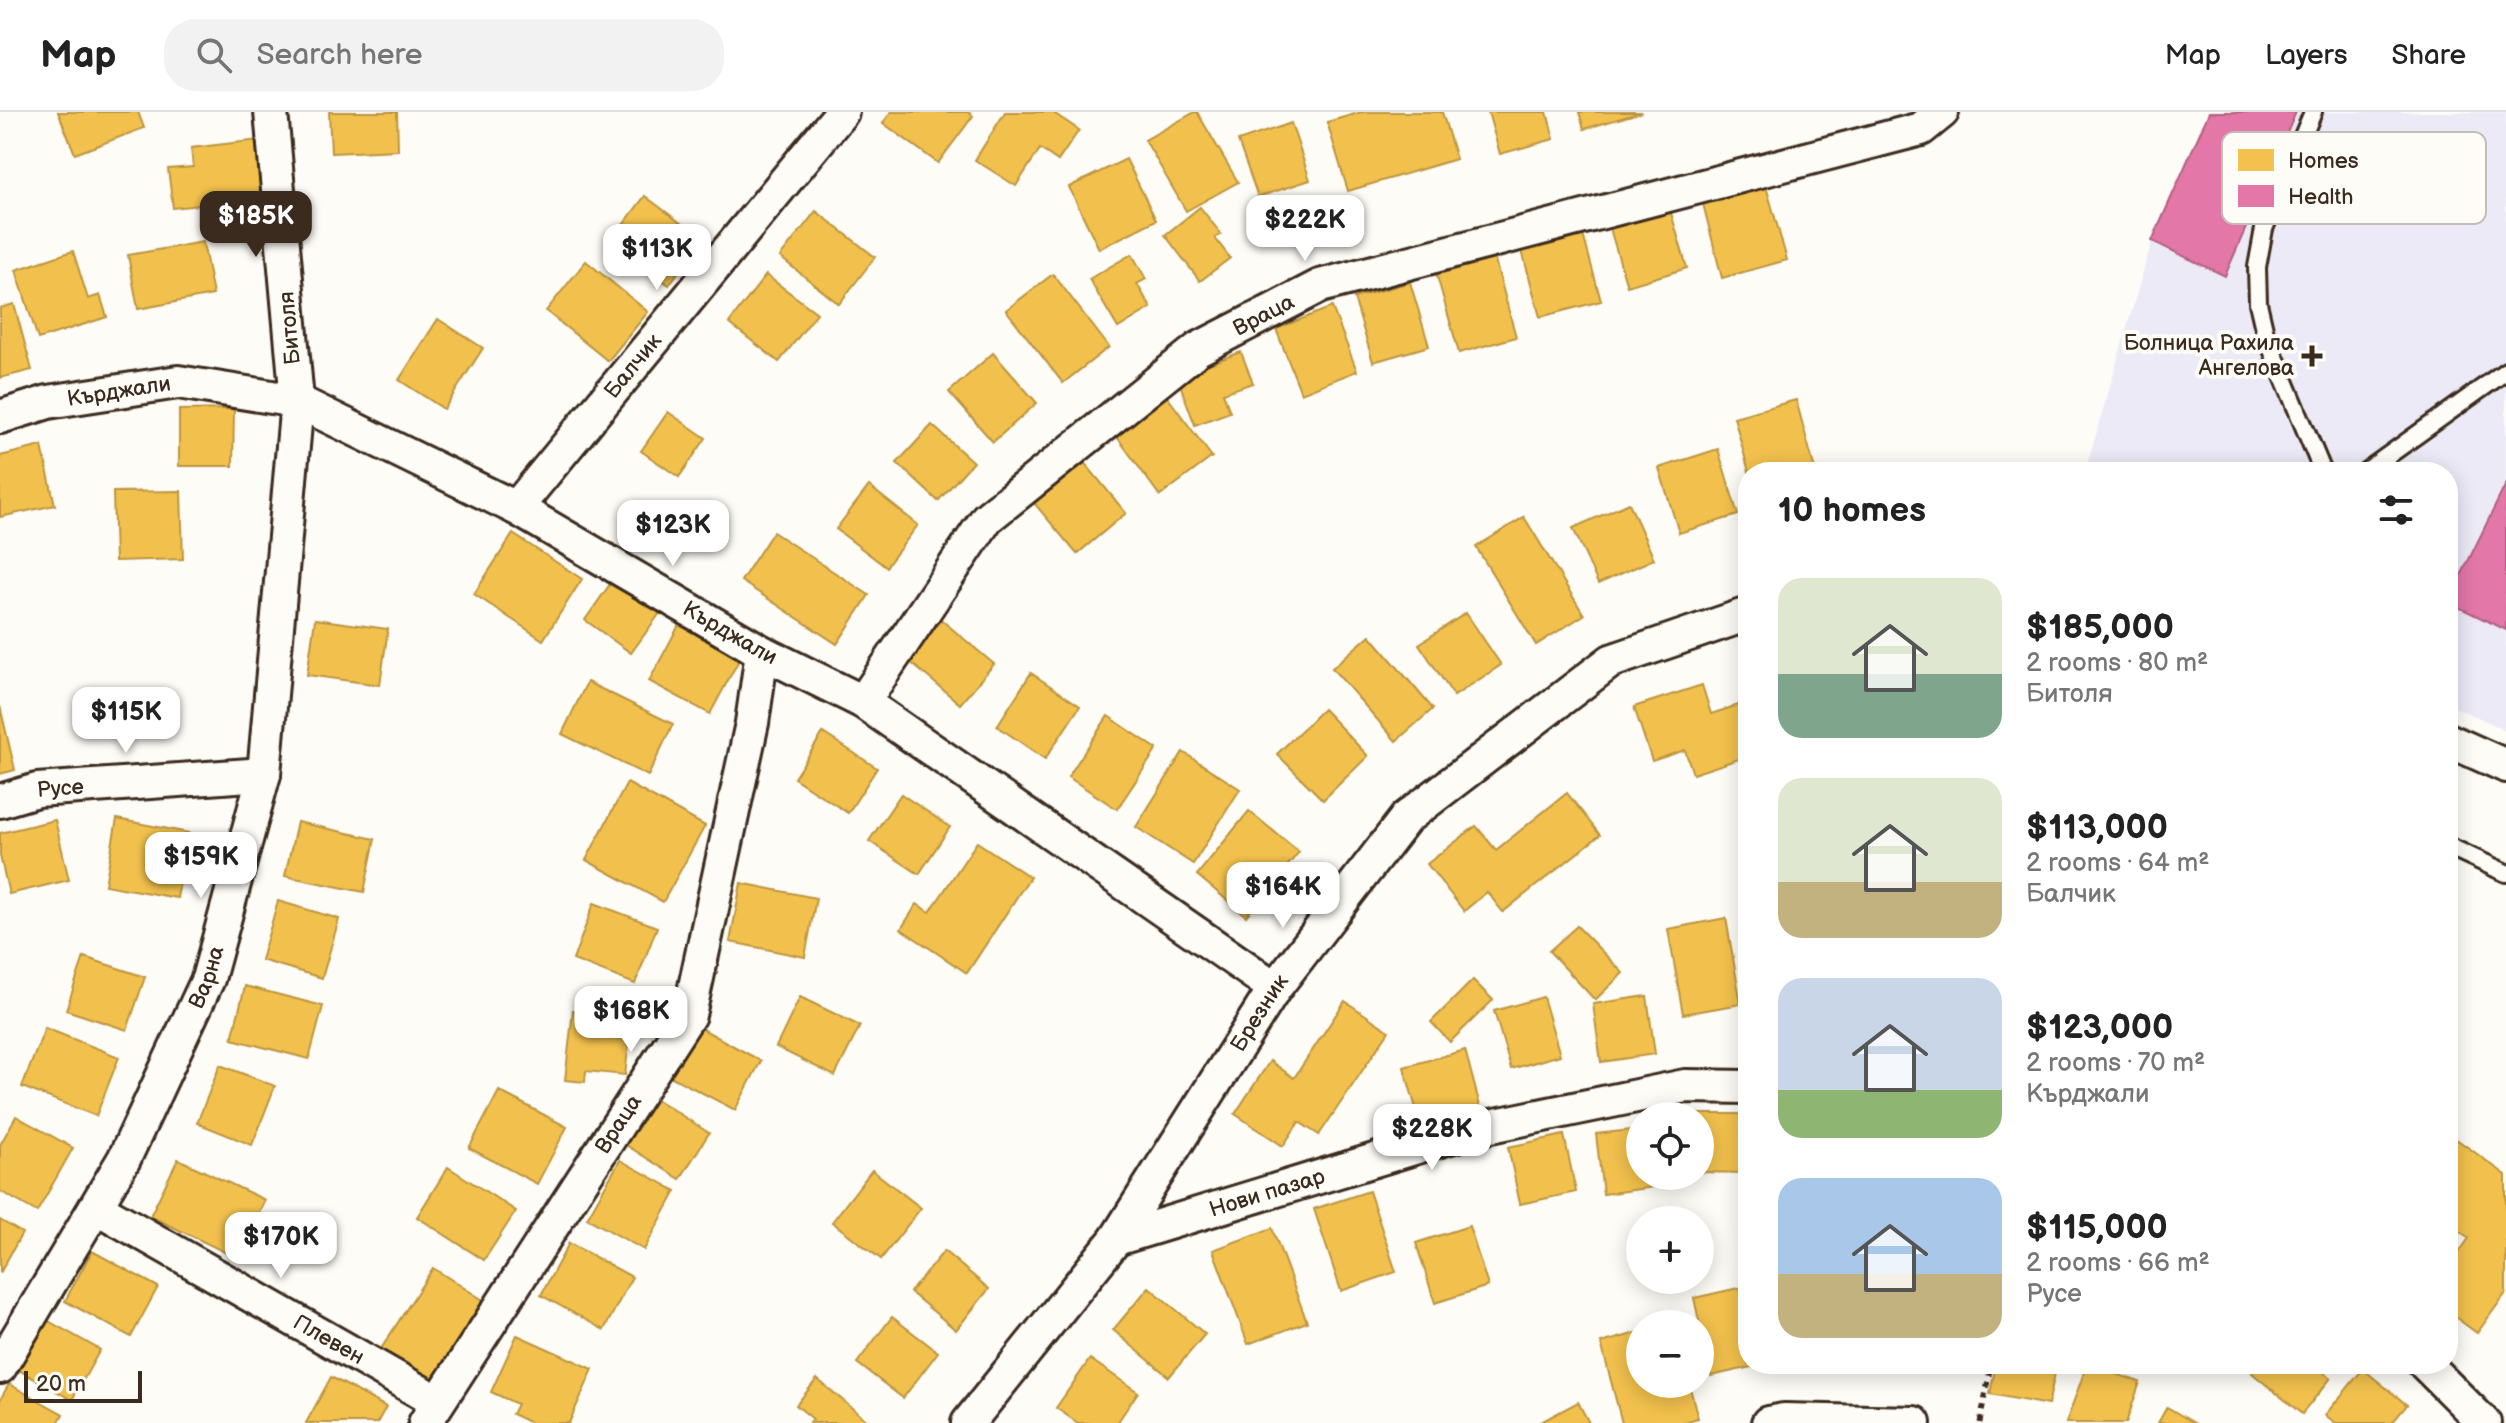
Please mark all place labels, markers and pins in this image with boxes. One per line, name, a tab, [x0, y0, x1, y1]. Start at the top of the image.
pin: $185K	[200, 191, 312, 259]
pin: $222K	[1249, 195, 1361, 263]
pin: $113K	[601, 224, 713, 292]
place label: Болница Рахила Ангелова	[2124, 330, 2294, 382]
marker: Болница Рахила Ангелова	[2301, 345, 2323, 367]
pin: $123K	[617, 500, 729, 568]
pin: $115K	[70, 687, 182, 755]
pin: $159K	[145, 832, 257, 900]
pin: $164K	[1227, 862, 1339, 930]
pin: $168K	[575, 986, 687, 1054]
pin: $228K	[1376, 1104, 1488, 1172]
pin: $170K	[225, 1212, 337, 1280]

